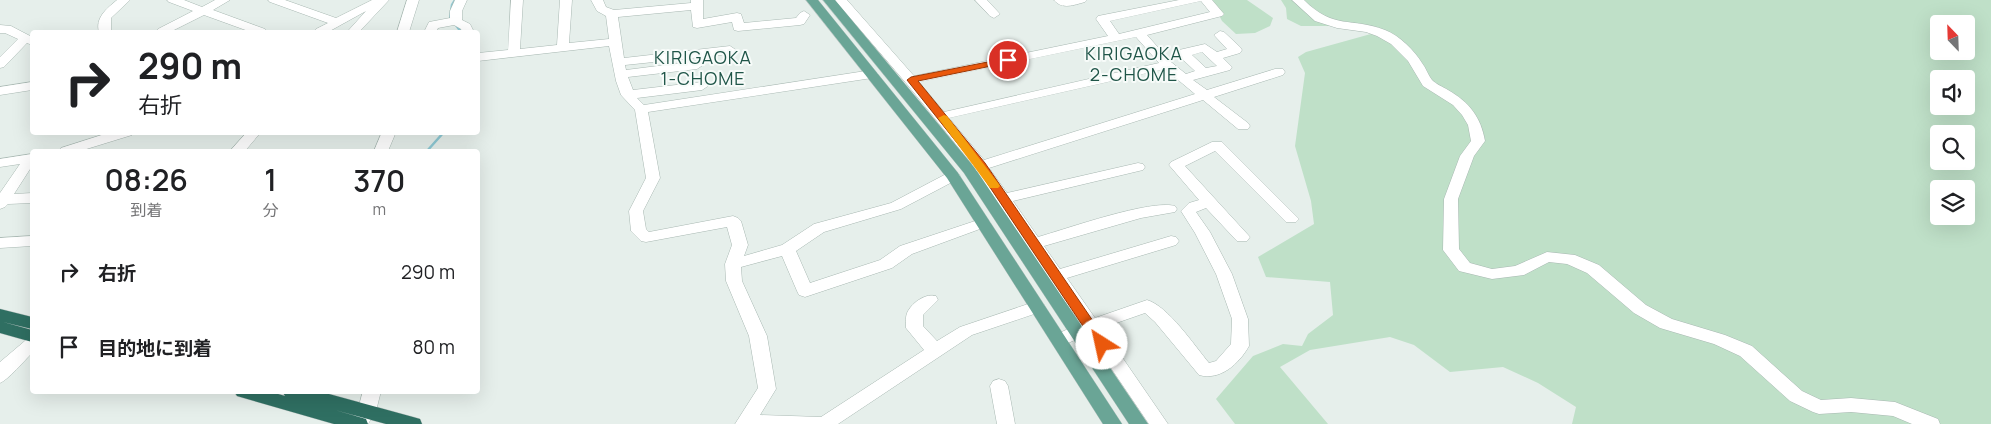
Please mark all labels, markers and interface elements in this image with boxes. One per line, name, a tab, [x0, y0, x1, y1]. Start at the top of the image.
north arrow	[1930, 15, 1975, 60]
map controls	[1930, 15, 1975, 225]
pin	[987, 39, 1029, 81]
district label: KIRIGAOKA 2-CHOME	[1085, 41, 1183, 86]
text: 290 m	[138, 42, 242, 90]
district label: KIRIGAOKA 1-CHOME	[654, 45, 752, 90]
icon: arrive	[994, 46, 1022, 74]
icon: right	[55, 50, 120, 115]
button: sound	[1930, 70, 1975, 115]
text: 右折	[138, 90, 182, 120]
button: search	[1930, 125, 1975, 170]
text: 08:26	[105, 159, 188, 200]
text: 1	[264, 159, 277, 200]
text: 370	[353, 160, 405, 201]
button: layers	[1930, 180, 1975, 225]
text: m	[373, 198, 386, 220]
text: 到着	[130, 199, 162, 221]
text: 分	[263, 199, 279, 221]
icon: right	[55, 258, 83, 286]
text: 290 m	[401, 259, 455, 285]
text: 右折	[98, 260, 136, 286]
position arrow	[1075, 317, 1127, 369]
icon: arrive	[55, 333, 83, 361]
text: 80 m	[412, 334, 455, 360]
text: 目的地に到着	[98, 335, 212, 361]

